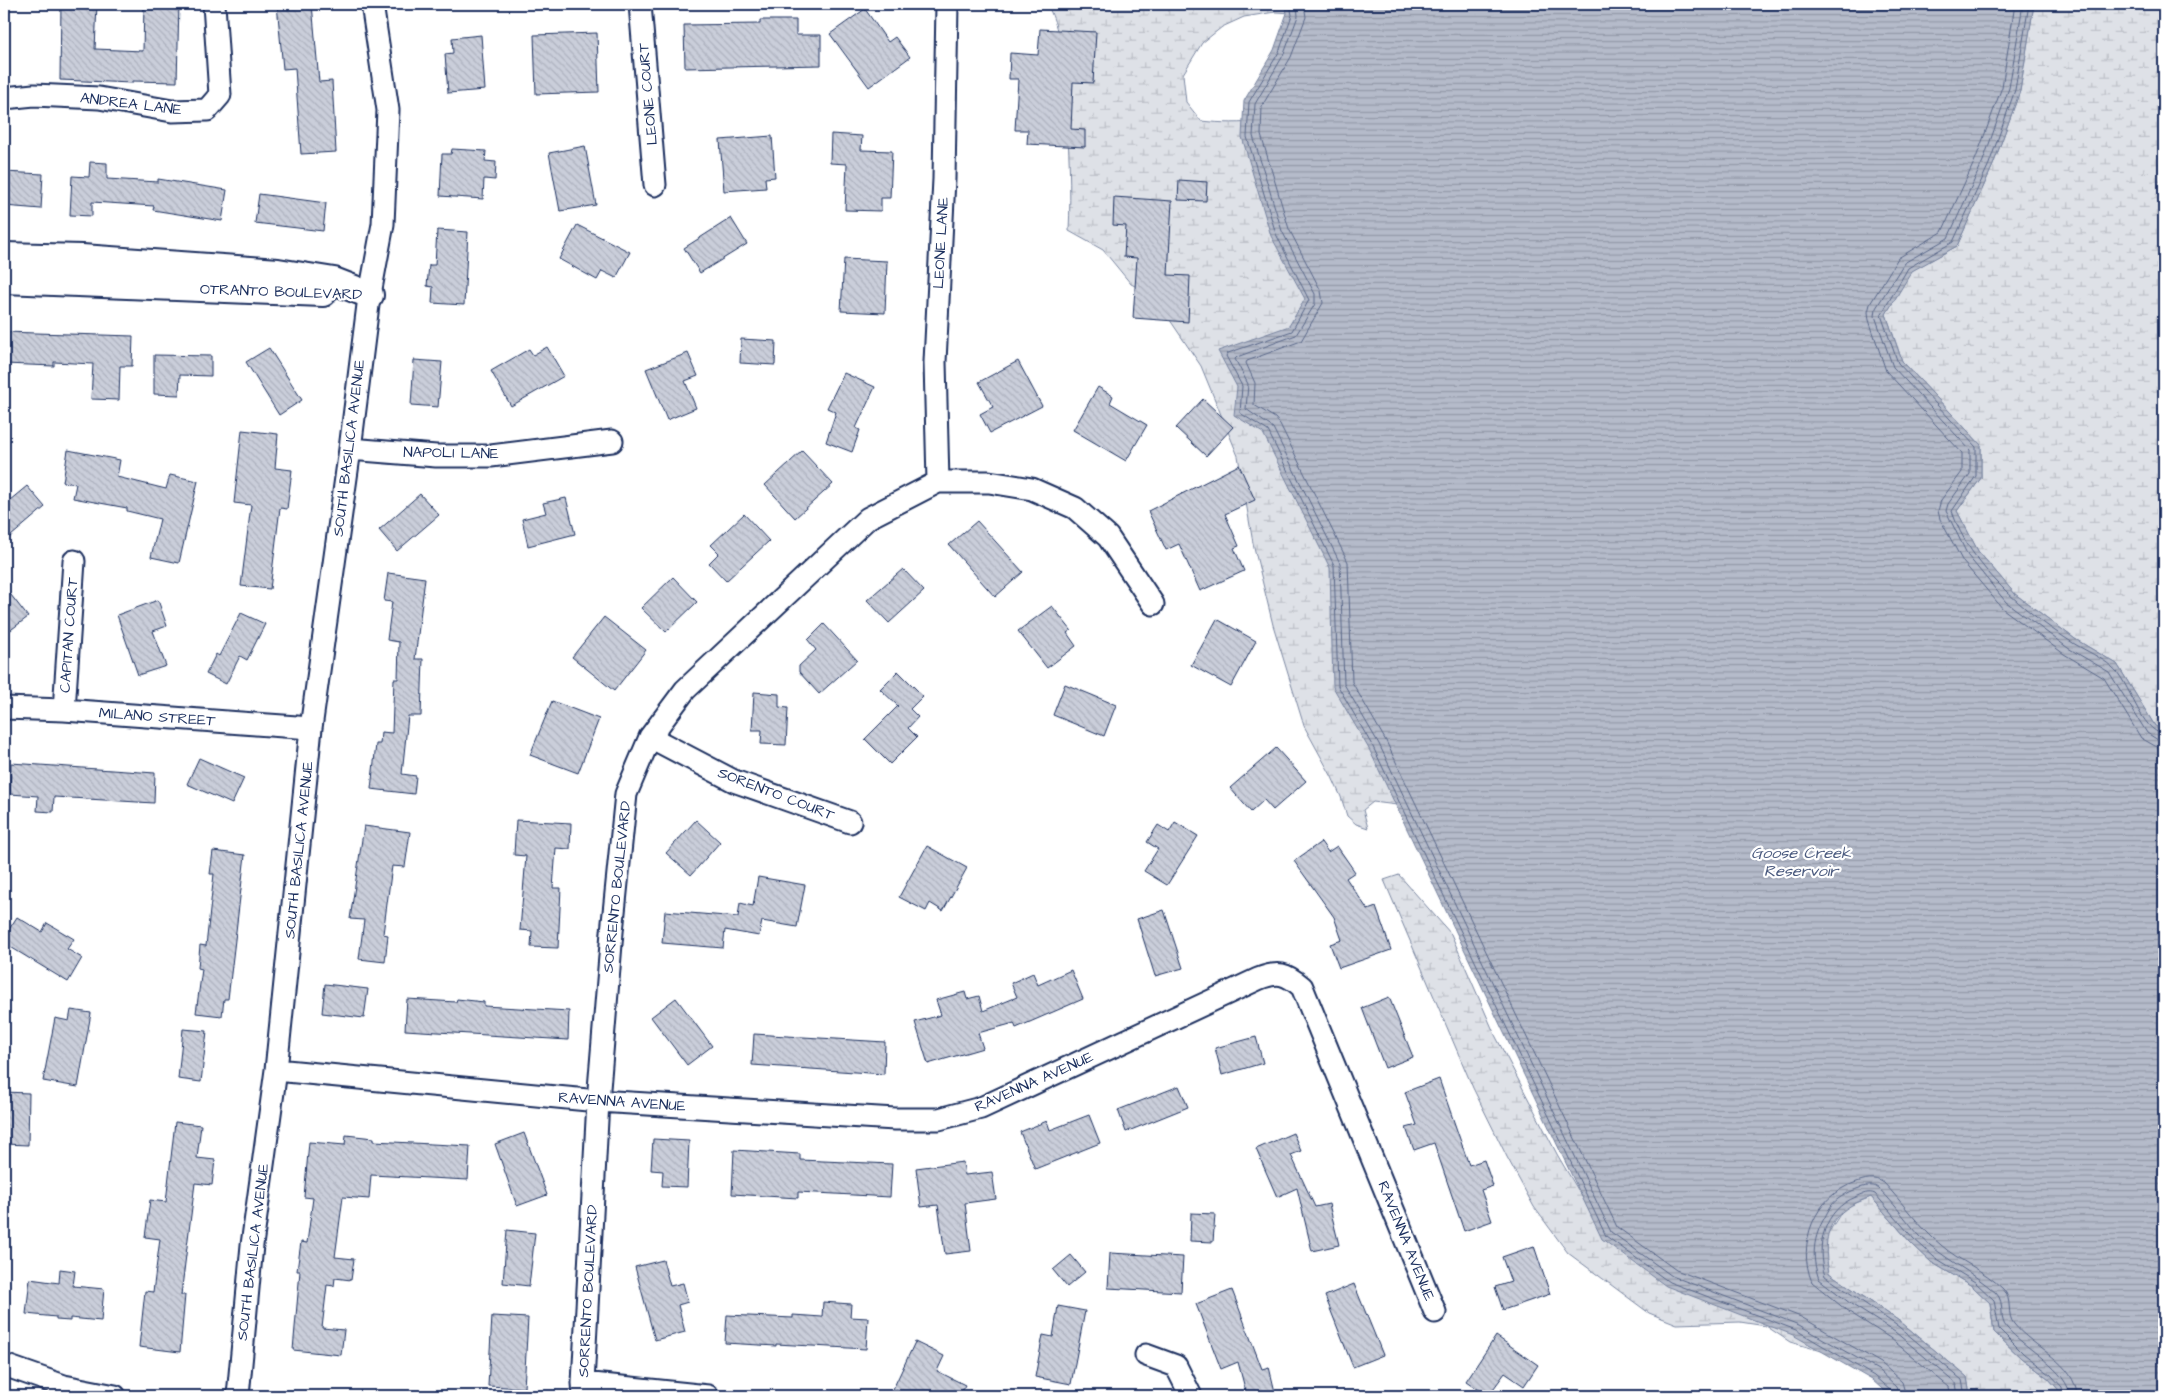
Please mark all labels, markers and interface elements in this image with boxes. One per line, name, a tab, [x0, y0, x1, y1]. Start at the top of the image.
street label: LEONE COURT	[633, 41, 663, 146]
street label: ANDREA LANE	[79, 87, 183, 121]
street label: LEONE LANE	[928, 196, 954, 289]
street label: OTRANTO BOULEVARD	[200, 279, 363, 305]
street label: SOUTH BASILICA AVENUE	[328, 358, 370, 538]
street label: NAPOLI LANE	[403, 442, 499, 464]
street label: CAPITAN COURT	[54, 576, 84, 693]
street label: MILANO STREET	[98, 702, 217, 732]
street label: SOUTH BASILICA AVENUE	[279, 760, 319, 940]
street label: SORENTO COURT	[715, 762, 838, 826]
street label: SORRENTO BOULEVARD	[598, 800, 636, 974]
water label: Goose Creek Reservoir	[1751, 842, 1852, 882]
street label: RAVENNA AVENUE	[971, 1046, 1097, 1118]
street label: RAVENNA AVENUE	[558, 1087, 686, 1117]
street label: SOUTH BASILICA AVENUE	[232, 1162, 274, 1342]
street label: RAVENNA AVENUE	[1372, 1178, 1440, 1304]
street label: SORRENTO BOULEVARD	[573, 1204, 603, 1378]

